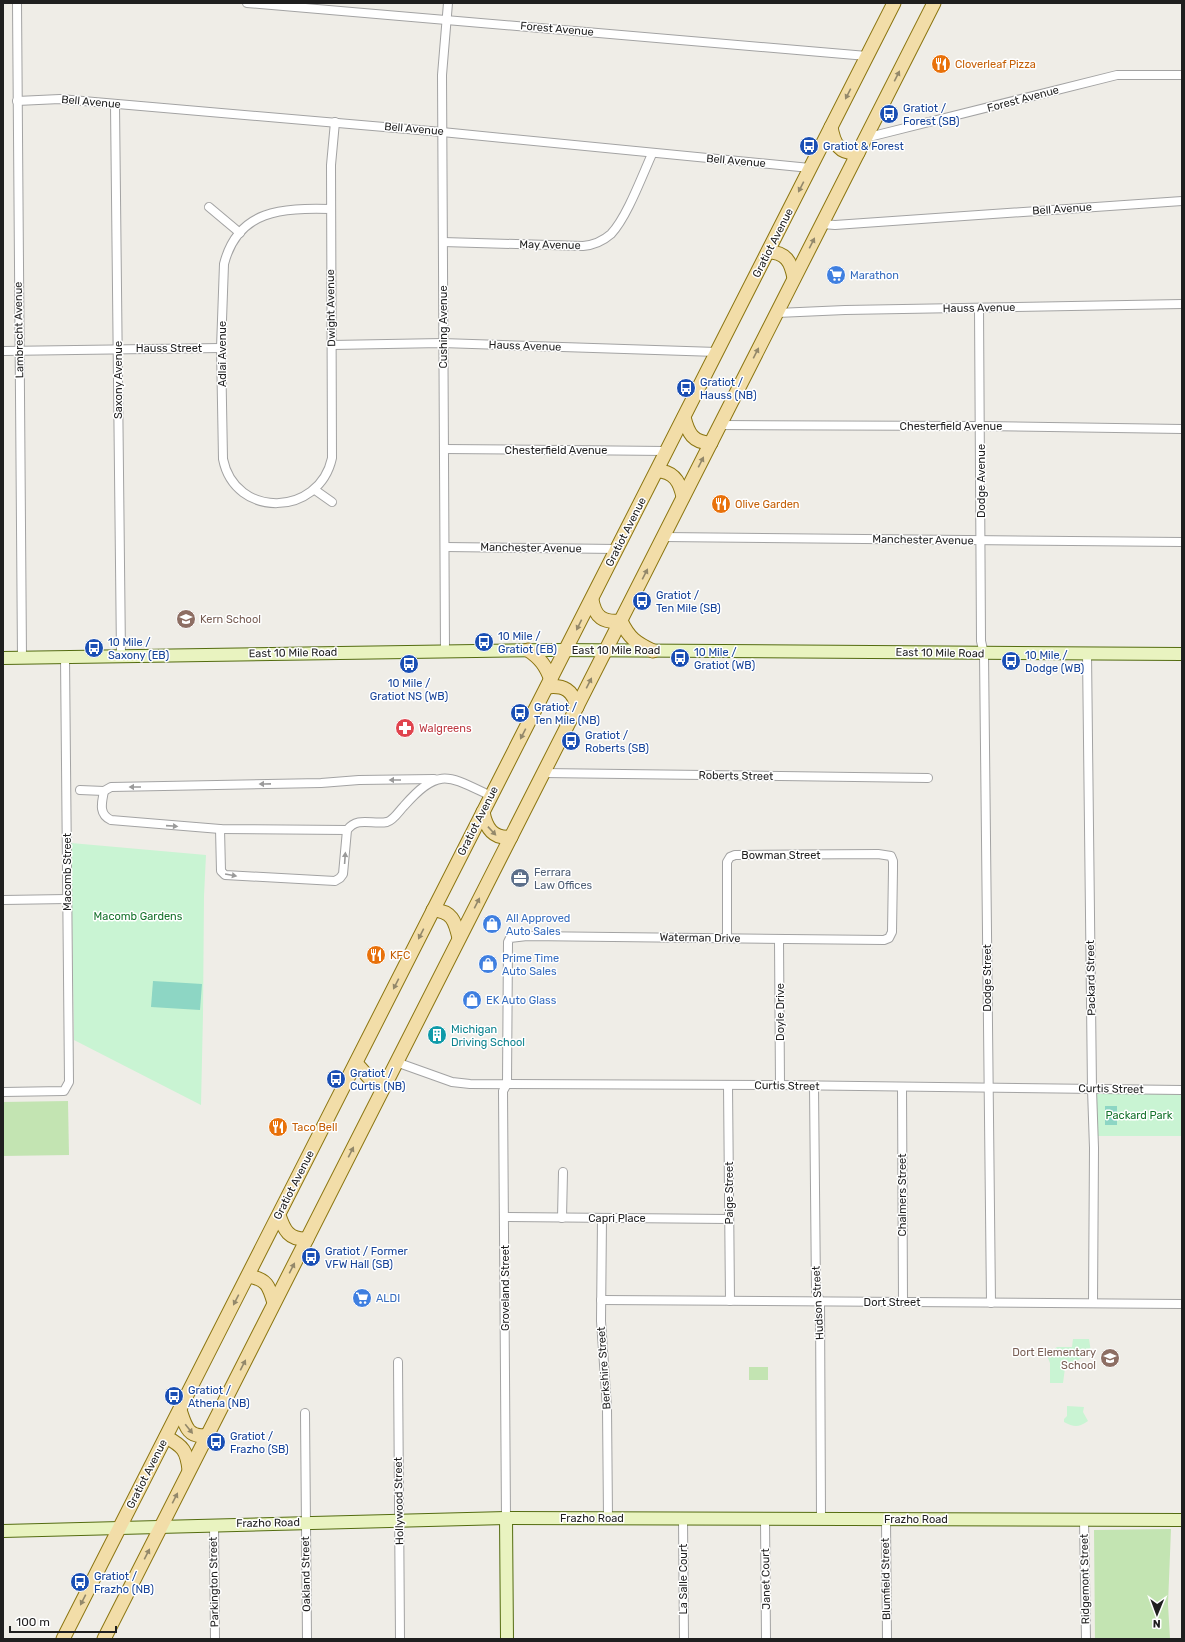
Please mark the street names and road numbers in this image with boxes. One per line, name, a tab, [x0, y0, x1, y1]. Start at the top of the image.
street label: Forest Avenue	[520, 19, 594, 39]
street label: Forest Avenue	[986, 83, 1060, 115]
street label: Bell Avenue	[61, 93, 121, 111]
street label: Bell Avenue	[384, 120, 444, 138]
street label: Bell Avenue	[706, 152, 766, 170]
street label: Bell Avenue	[1032, 200, 1092, 218]
street label: Gratiot Avenue	[750, 206, 796, 280]
street label: May Avenue	[519, 238, 581, 252]
street label: Dwight Avenue	[324, 269, 338, 347]
street label: Lambrecht Avenue	[12, 282, 26, 378]
street label: Cushing Avenue	[437, 285, 450, 369]
street label: Hauss Avenue	[943, 301, 1015, 315]
street label: Adlai Avenue	[216, 321, 229, 387]
street label: Hauss Avenue	[488, 338, 562, 354]
street label: Saxony Avenue	[112, 341, 125, 419]
street label: Hauss Street	[136, 342, 203, 355]
street label: Chesterfield Avenue	[900, 420, 1002, 433]
street label: Chesterfield Avenue	[505, 444, 607, 457]
street label: Dodge Avenue	[975, 444, 988, 518]
street label: Gratiot Avenue	[603, 495, 649, 569]
street label: Manchester Avenue	[872, 533, 974, 547]
street label: Manchester Avenue	[480, 541, 582, 555]
street label: East 10 Mile Road	[572, 644, 660, 657]
street label: East 10 Mile Road	[249, 646, 337, 660]
street label: East 10 Mile Road	[896, 646, 984, 660]
street label: Roberts Street	[699, 769, 774, 783]
street label: Gratiot Avenue	[455, 784, 501, 858]
street label: Macomb Street	[61, 832, 74, 911]
street label: Bowman Street	[741, 849, 821, 862]
street label: Waterman Drive	[659, 931, 741, 945]
street label: Packard Street	[1084, 939, 1098, 1016]
street label: Dodge Street	[981, 943, 994, 1012]
street label: Doyle Drive	[774, 983, 787, 1041]
street label: Curtis Street	[754, 1079, 820, 1093]
street label: Curtis Street	[1078, 1082, 1144, 1096]
street label: Gratiot Avenue	[271, 1148, 317, 1222]
street label: Chalmers Street	[896, 1153, 909, 1237]
street label: Paige Street	[723, 1161, 736, 1224]
street label: Capri Place	[588, 1212, 646, 1225]
street label: Groveland Street	[499, 1244, 512, 1331]
street label: Hudson Street	[810, 1265, 826, 1340]
street label: Dort Street	[864, 1296, 921, 1309]
street label: Berkshire Street	[595, 1325, 613, 1410]
street label: Gratiot Avenue	[124, 1437, 170, 1511]
street label: Hollywood Street	[392, 1456, 406, 1545]
street label: Frazho Road	[560, 1512, 624, 1525]
street label: Frazho Road	[884, 1513, 948, 1526]
street label: Frazho Road	[236, 1516, 300, 1530]
street label: Ridgemont Street	[1078, 1533, 1092, 1624]
street label: Oakland Street	[299, 1535, 313, 1612]
street label: Parkington Street	[207, 1536, 221, 1627]
street label: Blumfield Street	[879, 1537, 893, 1620]
street label: La Salle Court	[677, 1543, 690, 1614]
street label: Janet Court	[759, 1547, 773, 1610]

